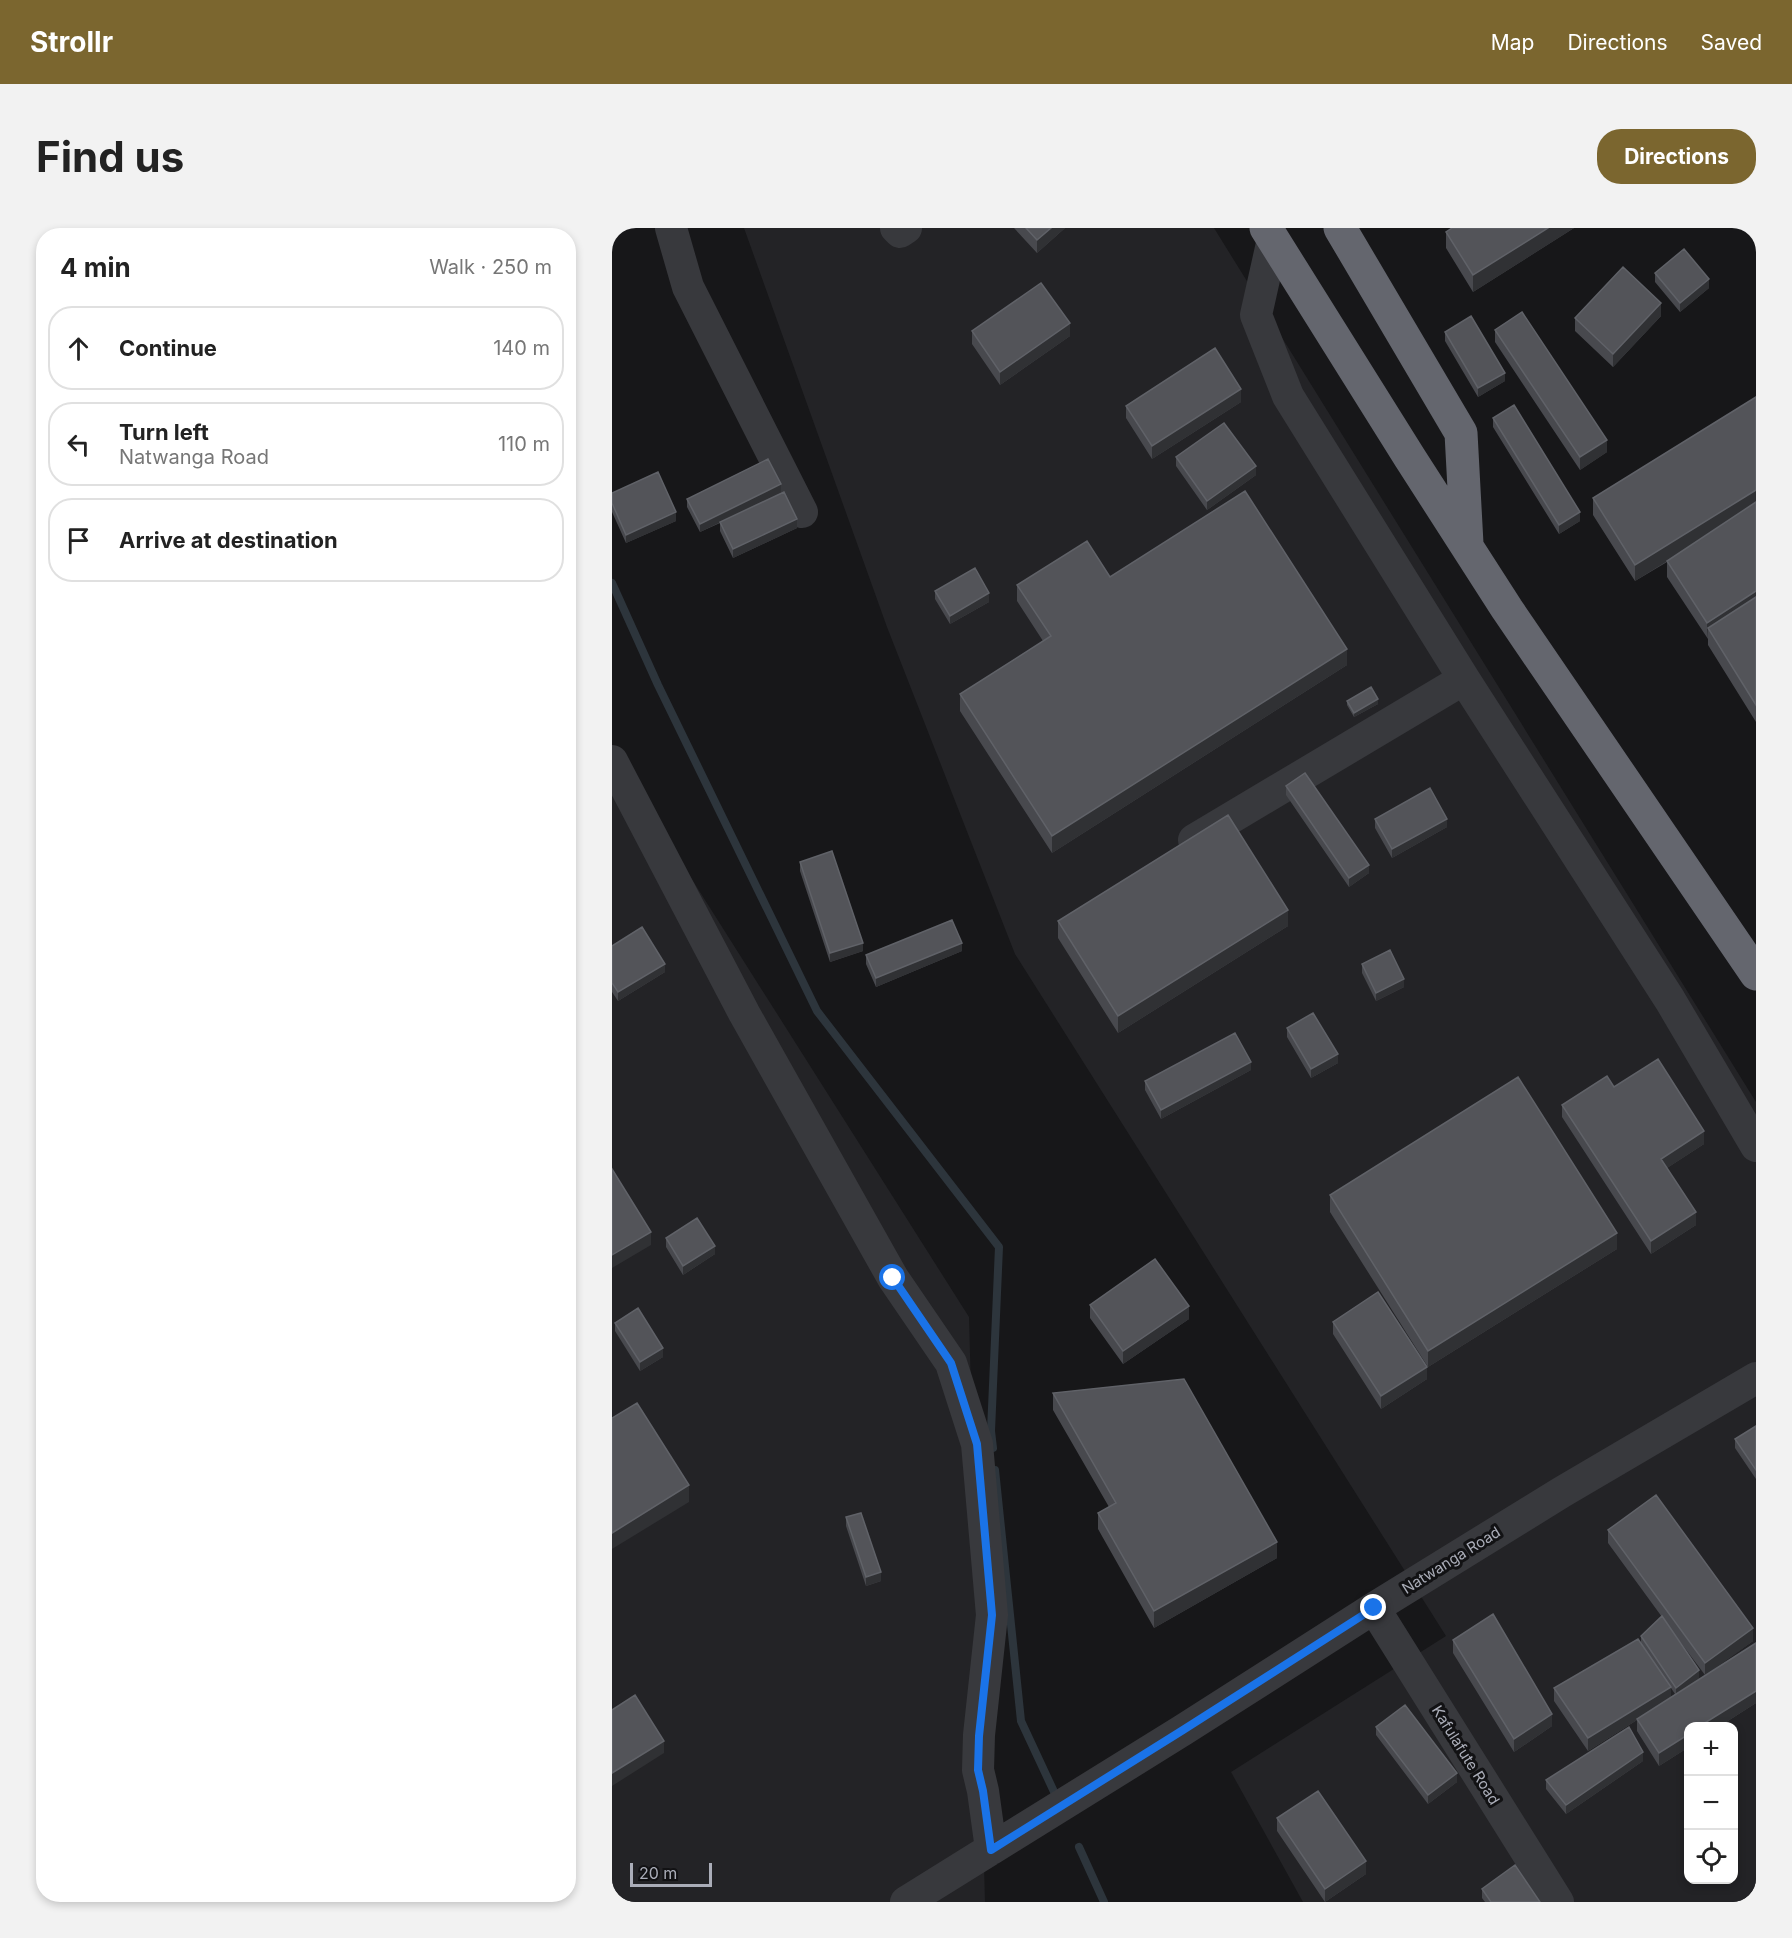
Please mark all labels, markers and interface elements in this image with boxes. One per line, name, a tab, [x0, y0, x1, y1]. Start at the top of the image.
text: Strollr	[30, 25, 113, 59]
text: Map	[1491, 30, 1534, 55]
text: Directions	[1567, 30, 1668, 55]
text: Saved	[1701, 30, 1762, 55]
button: Directions	[1597, 129, 1756, 184]
text: Find us	[36, 131, 184, 182]
text: 4 min	[60, 252, 131, 283]
text: Walk · 250 m	[429, 255, 552, 279]
icon: ahead	[62, 332, 95, 365]
text: Continue	[119, 335, 217, 361]
text: 140 m	[493, 336, 550, 360]
text: Turn left	[119, 419, 209, 445]
icon: left	[62, 428, 95, 461]
text: 110 m	[498, 432, 550, 456]
text: Natwanga Road	[119, 445, 269, 469]
icon: arrive	[62, 524, 95, 557]
text: Arrive at destination	[119, 527, 338, 553]
route start	[879, 1264, 905, 1290]
street label: Natwanga Road	[1398, 1522, 1504, 1598]
route end	[1360, 1594, 1386, 1620]
street label: Kafulafute Road	[1428, 1702, 1504, 1808]
map controls	[1684, 1722, 1738, 1884]
button: +	[1684, 1722, 1738, 1776]
button: −	[1684, 1776, 1738, 1830]
button: locate	[1684, 1830, 1738, 1884]
scale bar	[630, 1860, 712, 1888]
text: 20 m	[639, 1863, 677, 1883]

